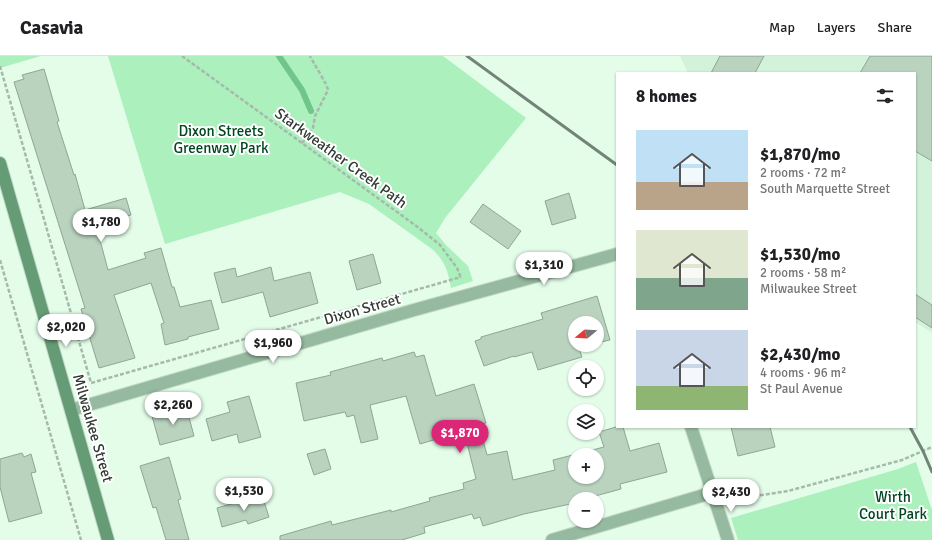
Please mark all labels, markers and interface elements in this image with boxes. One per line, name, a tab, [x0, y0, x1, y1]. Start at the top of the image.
text: Casavia	[20, 16, 83, 40]
text: Map	[769, 19, 795, 36]
text: Layers	[817, 19, 856, 36]
text: Share	[878, 19, 912, 36]
icon: filters	[874, 85, 896, 107]
text: 8 homes	[636, 86, 697, 107]
street label: Starkweather Creek Path	[271, 104, 411, 212]
park label: Dixon Streets Greenway Park	[173, 122, 269, 157]
text: $1,870/mo	[760, 144, 840, 165]
icon: home	[668, 146, 716, 194]
text: 2 rooms · 72 m²	[760, 165, 846, 181]
text: South Marquette Street	[760, 181, 890, 197]
pin: $1,780	[68, 209, 134, 243]
text: $1,780	[82, 214, 120, 230]
text: $1,530/mo	[760, 244, 840, 265]
icon: home	[668, 246, 716, 294]
pin: $1,310	[511, 252, 577, 286]
text: $1,310	[525, 257, 563, 273]
text: 2 rooms · 58 m²	[760, 265, 846, 281]
text: Milwaukee Street	[760, 281, 857, 297]
street label: Dixon Street	[322, 290, 402, 328]
pin: $2,020	[33, 314, 99, 348]
north arrow	[568, 316, 604, 352]
map controls	[568, 316, 604, 528]
text: $2,020	[47, 319, 85, 335]
pin: $1,960	[240, 330, 306, 364]
text: $1,960	[254, 335, 292, 351]
text: $2,430/mo	[760, 344, 840, 365]
icon: home	[668, 346, 716, 394]
button: locate	[568, 360, 604, 396]
text: 4 rooms · 96 m²	[760, 365, 846, 381]
street label: Milwaukee Street	[69, 372, 117, 484]
text: St Paul Avenue	[760, 381, 843, 397]
pin: $2,260	[140, 392, 206, 426]
text: $2,260	[154, 397, 192, 413]
button: layers	[568, 404, 604, 440]
pin: $1,870	[427, 420, 493, 454]
text: $1,870	[441, 425, 479, 441]
button: +	[568, 448, 604, 484]
pin: $1,530	[211, 478, 277, 512]
pin: $2,430	[698, 479, 764, 513]
text: $1,530	[225, 483, 263, 499]
text: $2,430	[712, 484, 750, 500]
park label: Wirth Court Park	[859, 488, 928, 523]
button: −	[568, 492, 604, 528]

